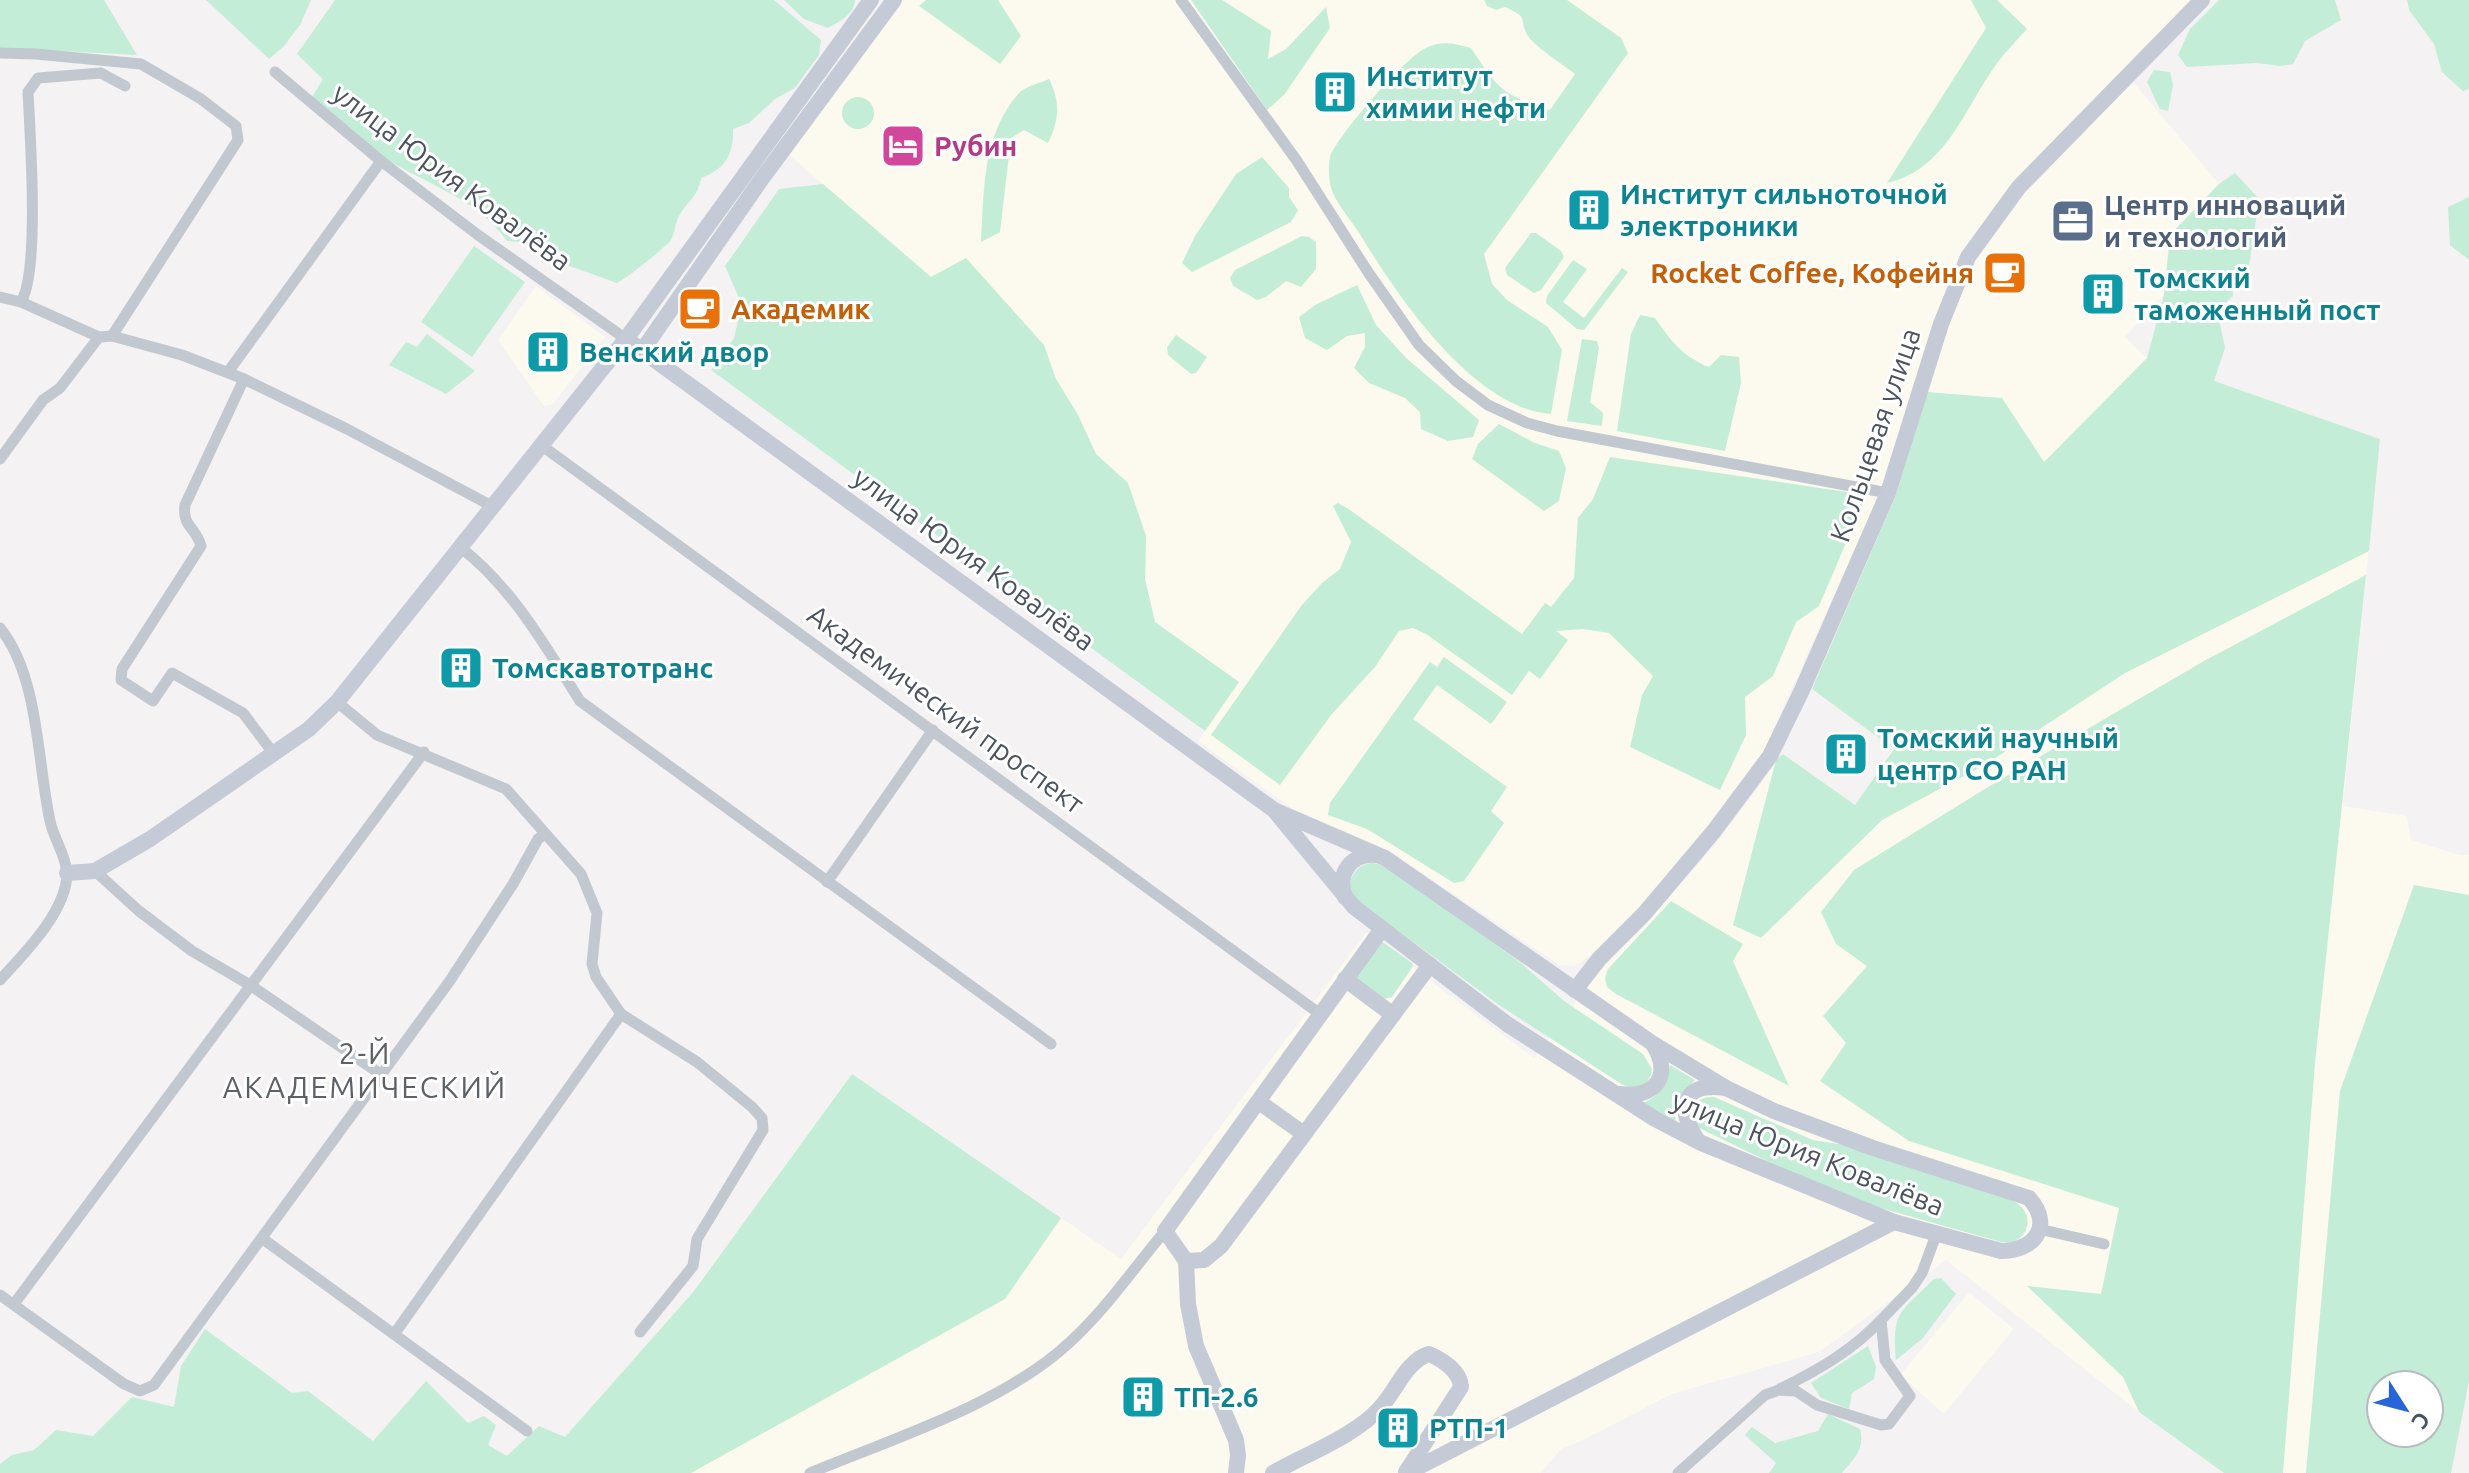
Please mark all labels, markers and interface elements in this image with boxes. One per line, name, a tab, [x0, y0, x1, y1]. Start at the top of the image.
place label: Институт химии нефти	[1366, 60, 1546, 123]
building icon: Институт химии нефти	[1311, 68, 1359, 116]
street label: улица Юрия Ковалёва	[327, 77, 578, 276]
hotel icon: Рубин	[879, 122, 927, 170]
place label: Рубин	[934, 130, 1017, 161]
place label: Институт сильноточной электроники	[1620, 178, 1948, 241]
building icon: Институт сильноточной электроники	[1565, 186, 1613, 234]
place label: Центр инноваций и технологий	[2104, 189, 2346, 252]
office icon: Центр инноваций и технологий	[2049, 197, 2097, 245]
cafe icon: Rocket Coffee, Кофейня	[1981, 249, 2029, 297]
place label: Rocket Coffee, Кофейня	[1650, 257, 1974, 288]
place label: Томский таможенный пост	[2134, 262, 2380, 325]
building icon: Томский таможенный пост	[2079, 270, 2127, 318]
cafe icon: Академик	[676, 285, 724, 333]
place label: Академик	[731, 293, 870, 324]
street label: Кольцевая улица	[1823, 324, 1926, 546]
building icon: Венский двор	[524, 328, 572, 376]
place label: Венский двор	[579, 336, 769, 367]
street label: улица Юрия Ковалёва	[848, 461, 1101, 657]
street label: Академический проспект	[802, 598, 1091, 819]
building icon: Томскавтотранс	[437, 644, 485, 692]
place label: Томскавтотранс	[492, 652, 713, 683]
place label: Томский научный центр СО РАН	[1877, 722, 2119, 785]
building icon: Томский научный центр СО РАН	[1822, 730, 1870, 778]
district label: 2-Й АКАДЕМИЧЕСКИЙ	[223, 1036, 507, 1104]
street label: улица Юрия Ковалёва	[1668, 1084, 1949, 1221]
north arrow	[2365, 1369, 2445, 1449]
building icon: ТП-2.6	[1119, 1373, 1167, 1421]
place label: ТП-2.6	[1174, 1381, 1259, 1412]
building icon: РТП-1	[1374, 1404, 1422, 1452]
text: С	[2407, 1408, 2436, 1434]
place label: РТП-1	[1429, 1412, 1509, 1443]

